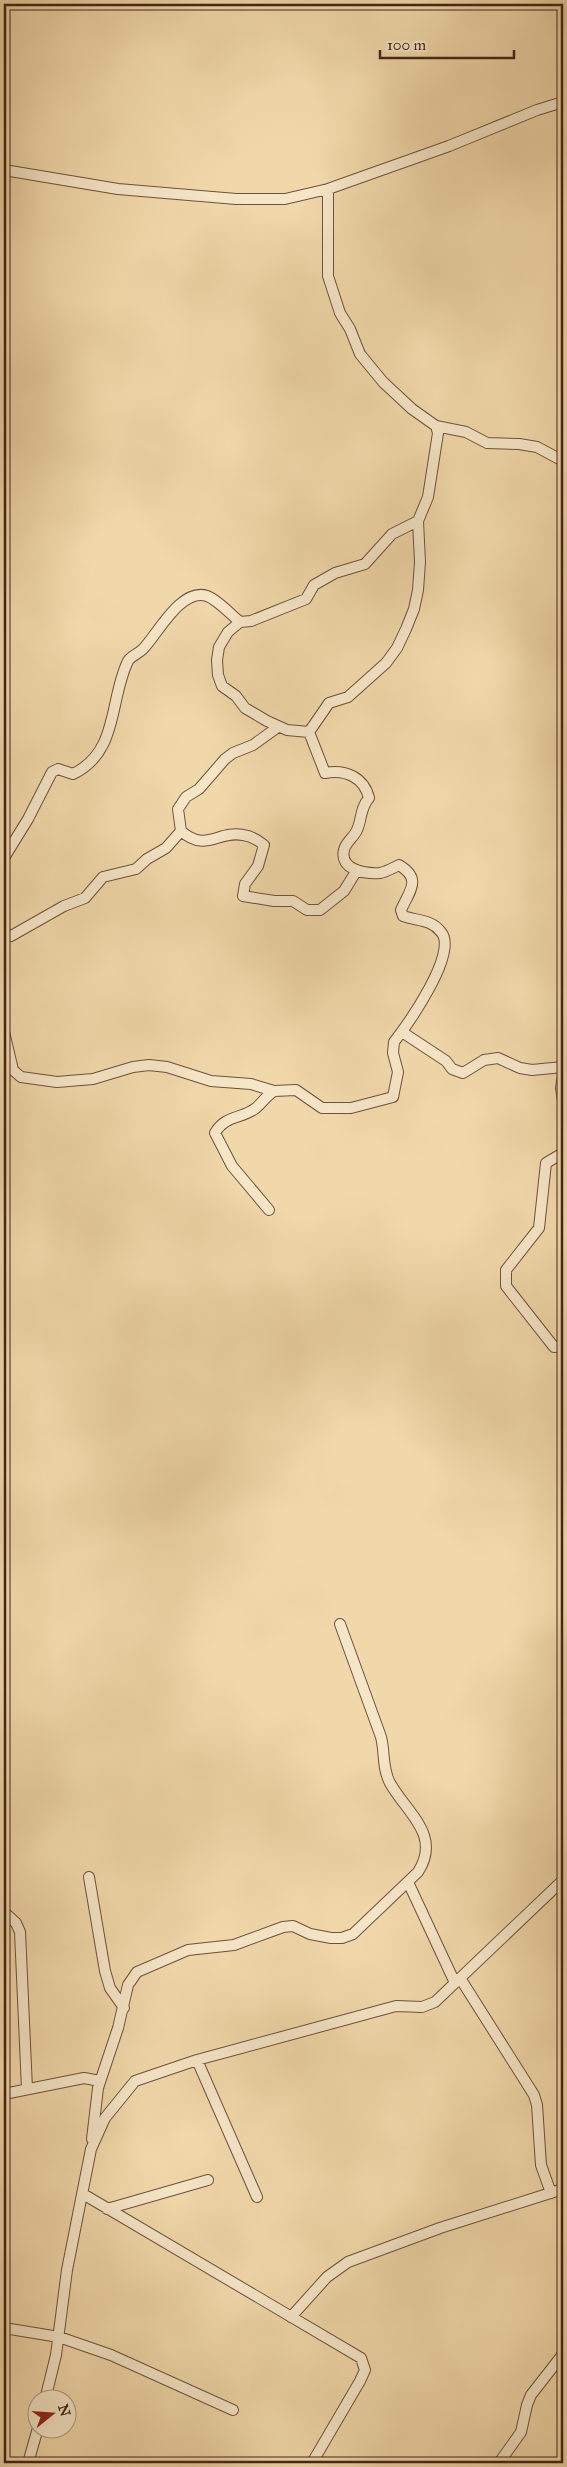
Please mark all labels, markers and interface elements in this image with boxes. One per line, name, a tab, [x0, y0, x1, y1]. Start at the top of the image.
scale bar	[380, 28, 513, 60]
text: 100 m	[387, 36, 427, 54]
north arrow	[28, 2390, 78, 2440]
text: N	[54, 2402, 74, 2419]

